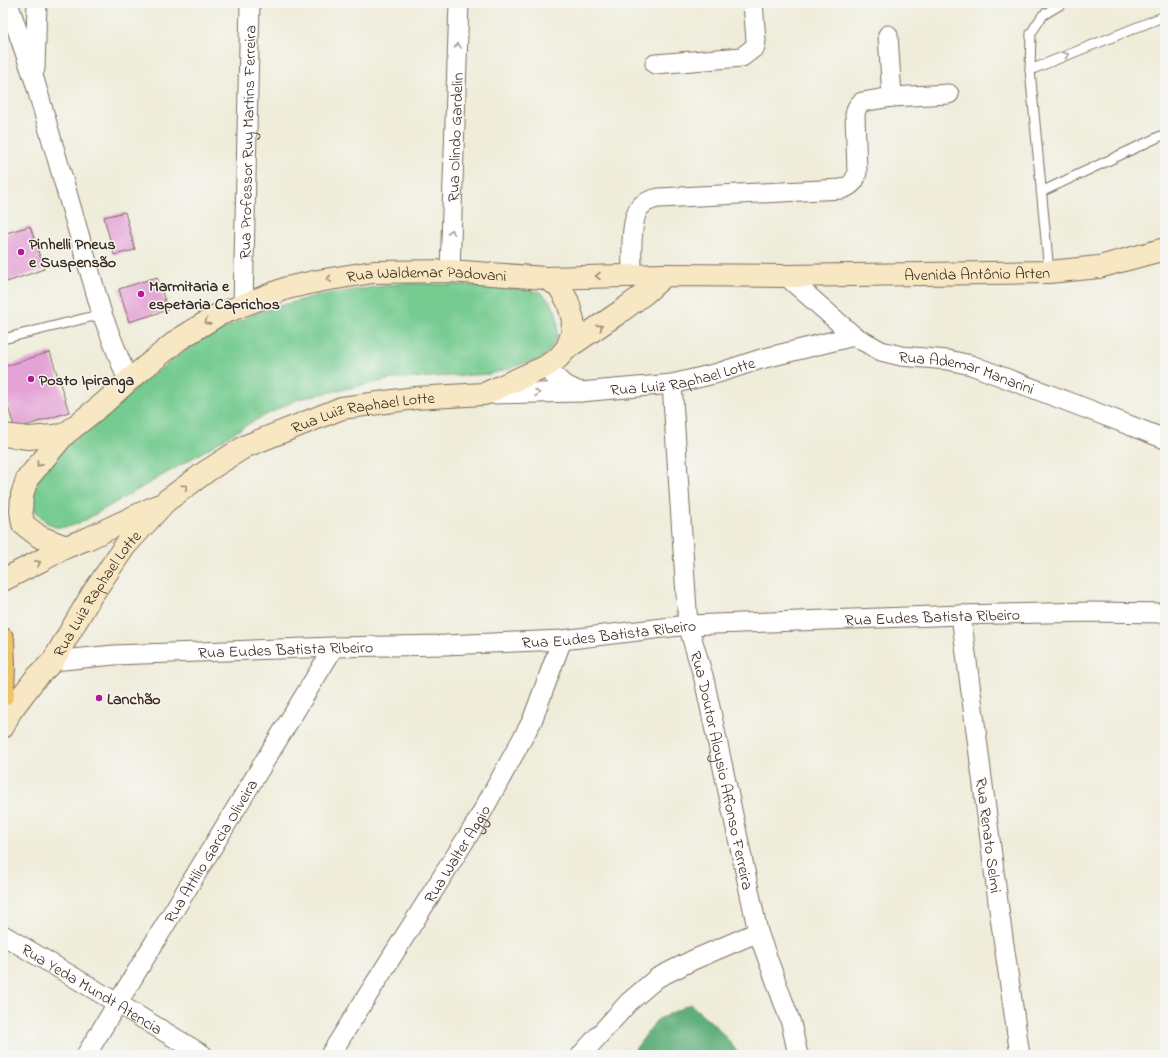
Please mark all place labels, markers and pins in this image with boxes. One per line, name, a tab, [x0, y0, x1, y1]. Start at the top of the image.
place label: Pinhelli Pneus e Suspensão	[29, 233, 116, 275]
marker: Pinhelli Pneus e Suspensão	[16, 247, 26, 257]
place label: Marmitaria e espetaria Caprichos	[149, 275, 280, 317]
marker: Marmitaria e espetaria Caprichos	[136, 289, 146, 299]
place label: Posto Ipiranga	[39, 369, 134, 394]
marker: Posto Ipiranga	[26, 374, 36, 384]
place label: Lanchão	[107, 688, 161, 712]
marker: Lanchão	[94, 693, 104, 703]

